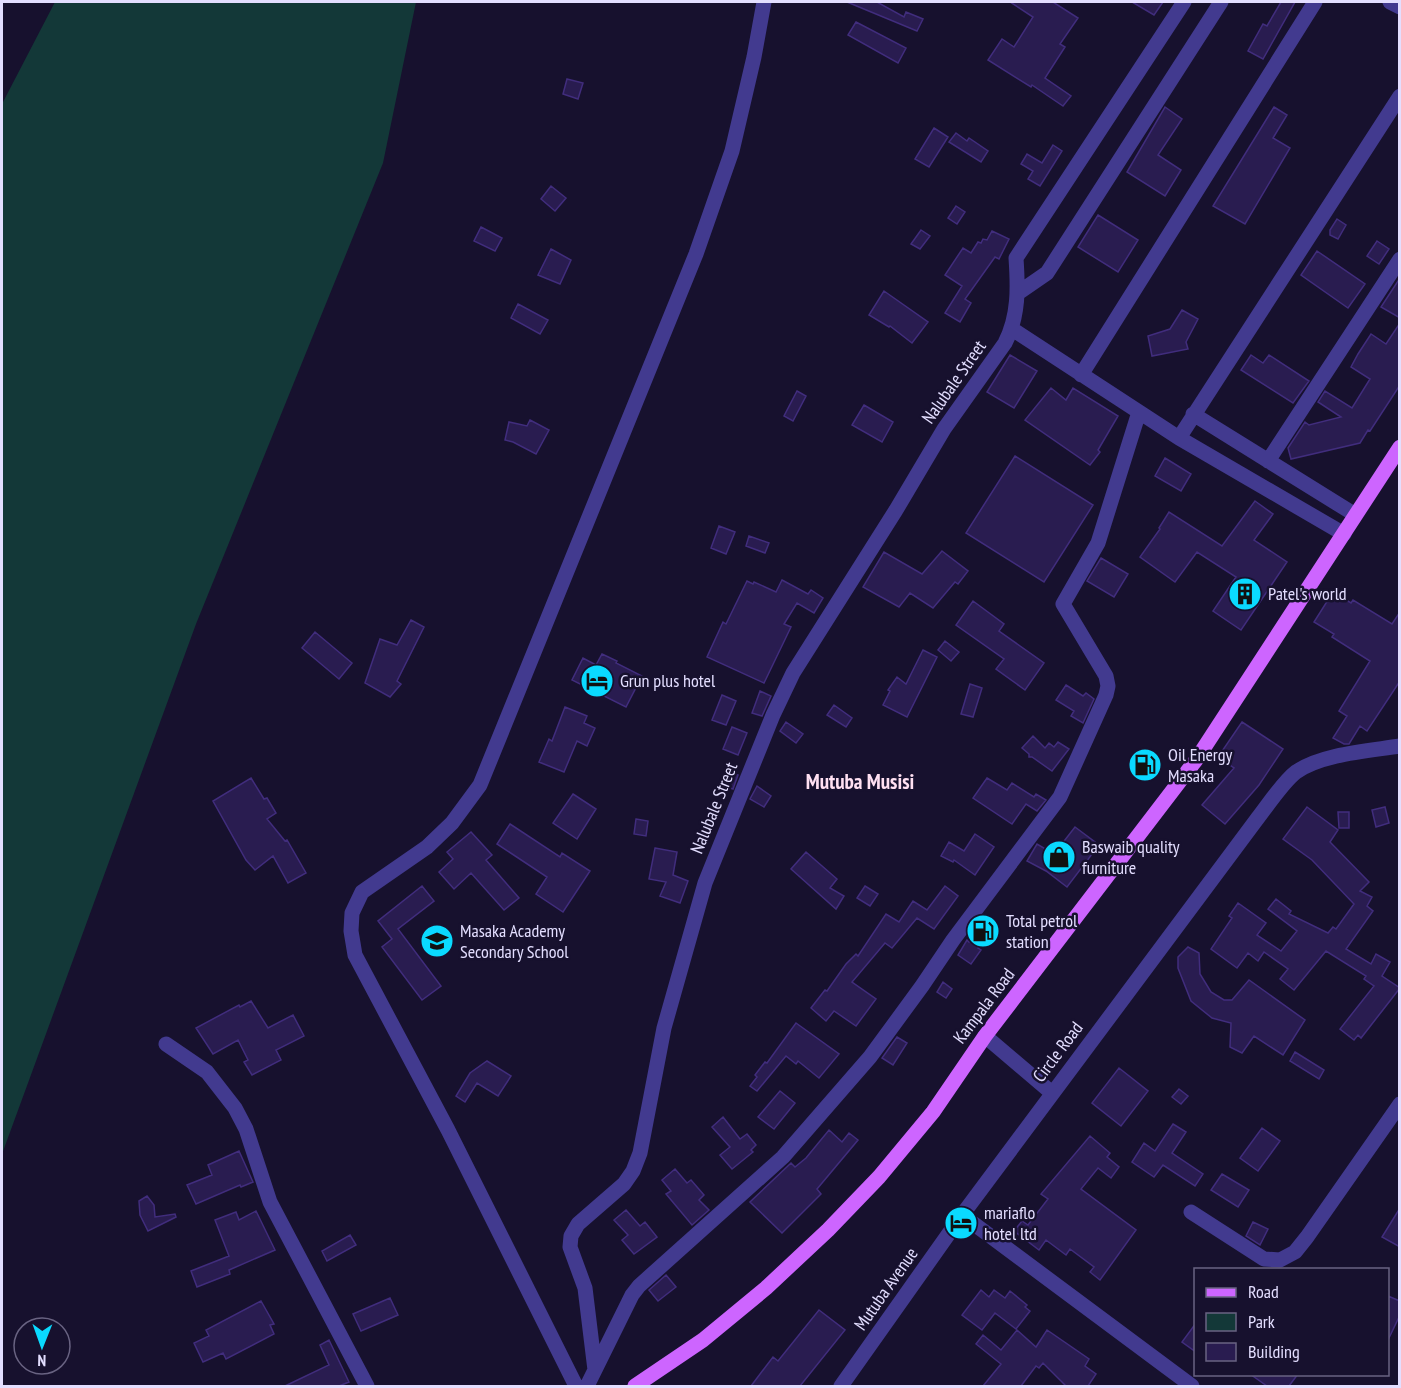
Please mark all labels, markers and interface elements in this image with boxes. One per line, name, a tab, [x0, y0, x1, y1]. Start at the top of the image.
street label: Nalubale Street	[916, 336, 991, 428]
building icon: Patel's world	[1227, 576, 1263, 612]
place label: Patel's world	[1268, 582, 1347, 605]
hotel icon: Grun plus hotel	[579, 663, 615, 699]
place label: Grun plus hotel	[620, 669, 716, 692]
place label: Oil Energy Masaka	[1168, 743, 1233, 787]
fuel station icon: Oil Energy Masaka	[1127, 747, 1163, 783]
street label: Nalubale Street	[685, 759, 742, 857]
district label: Mutuba Musisi	[806, 768, 914, 795]
place label: Baswaib quality furniture	[1082, 835, 1180, 879]
shop icon: Baswaib quality furniture	[1041, 839, 1077, 875]
place label: Total petrol station	[1006, 909, 1078, 953]
fuel station icon: Total petrol station	[965, 913, 1001, 949]
place label: Masaka Academy Secondary School	[460, 919, 569, 963]
school or university icon: Masaka Academy Secondary School	[419, 923, 455, 959]
street label: Kampala Road	[948, 963, 1019, 1048]
street label: Circle Road	[1027, 1017, 1088, 1086]
place label: mariaflo hotel ltd	[984, 1201, 1037, 1245]
hotel icon: mariaflo hotel ltd	[943, 1205, 979, 1241]
street label: Mutuba Avenue	[849, 1243, 923, 1335]
legend	[1194, 1268, 1389, 1376]
text: Road	[1248, 1280, 1279, 1303]
text: Park	[1248, 1310, 1275, 1333]
north arrow	[12, 1316, 72, 1376]
text: Building	[1248, 1340, 1300, 1363]
text: N	[37, 1351, 46, 1371]

